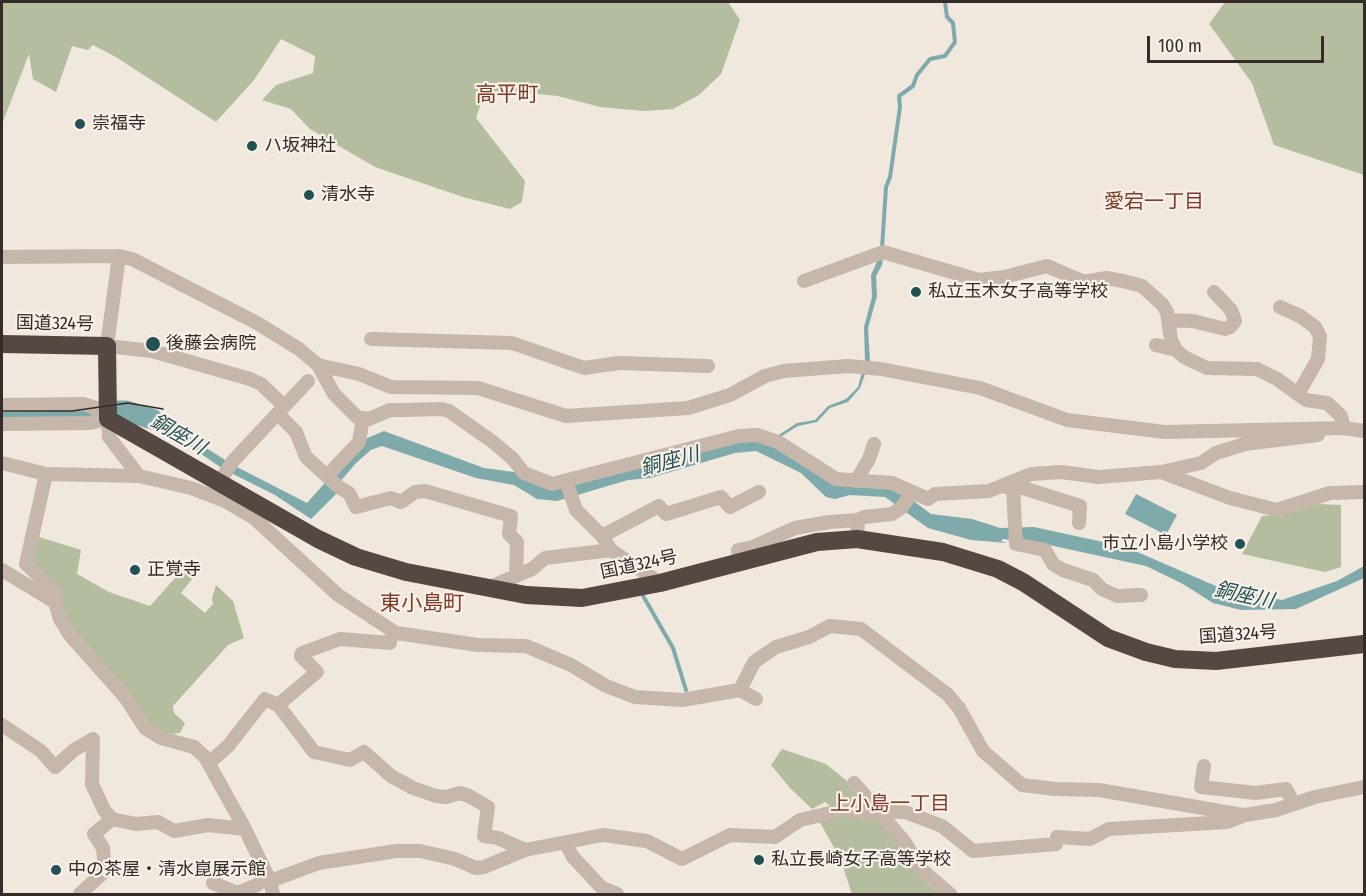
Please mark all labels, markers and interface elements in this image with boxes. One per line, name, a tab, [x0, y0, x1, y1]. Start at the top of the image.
scale bar	[1150, 24, 1327, 62]
text: 100 m	[1158, 35, 1202, 57]
district label: 高平町	[476, 82, 538, 108]
place label: 崇福寺	[92, 113, 146, 135]
marker: 崇福寺	[73, 117, 87, 131]
place label: ハ坂神社	[264, 135, 336, 157]
marker: ハ坂神社	[245, 139, 259, 153]
place label: 清水寺	[321, 184, 375, 206]
marker: 清水寺	[302, 188, 316, 202]
district label: 愛宕一丁目	[1104, 190, 1204, 214]
place label: 私立玉木女子高等学校	[928, 281, 1108, 303]
marker: 私立玉木女子高等学校	[909, 285, 923, 299]
street label: 国道324号	[16, 313, 94, 335]
place label: 後藤会病院	[166, 333, 256, 355]
marker: 後藤会病院	[144, 335, 162, 353]
water label: 銅座川	[146, 410, 210, 460]
water label: 銅座川	[638, 443, 702, 481]
place label: 市立小島小学校	[1102, 533, 1228, 555]
marker: 市立小島小学校	[1233, 537, 1247, 551]
street label: 国道324号	[598, 546, 680, 584]
place label: 正覚寺	[147, 559, 201, 581]
marker: 正覚寺	[128, 563, 142, 577]
water label: 銅座川	[1212, 578, 1276, 614]
district label: 東小島町	[380, 591, 464, 617]
street label: 国道324号	[1198, 621, 1278, 649]
district label: 上小島一丁目	[830, 792, 950, 816]
place label: 私立長崎女子高等学校	[771, 849, 951, 871]
marker: 私立長崎女子高等学校	[752, 853, 766, 867]
place label: 中の茶屋・清水崑展示館	[68, 859, 266, 881]
marker: 中の茶屋・清水崑展示館	[49, 863, 63, 877]

